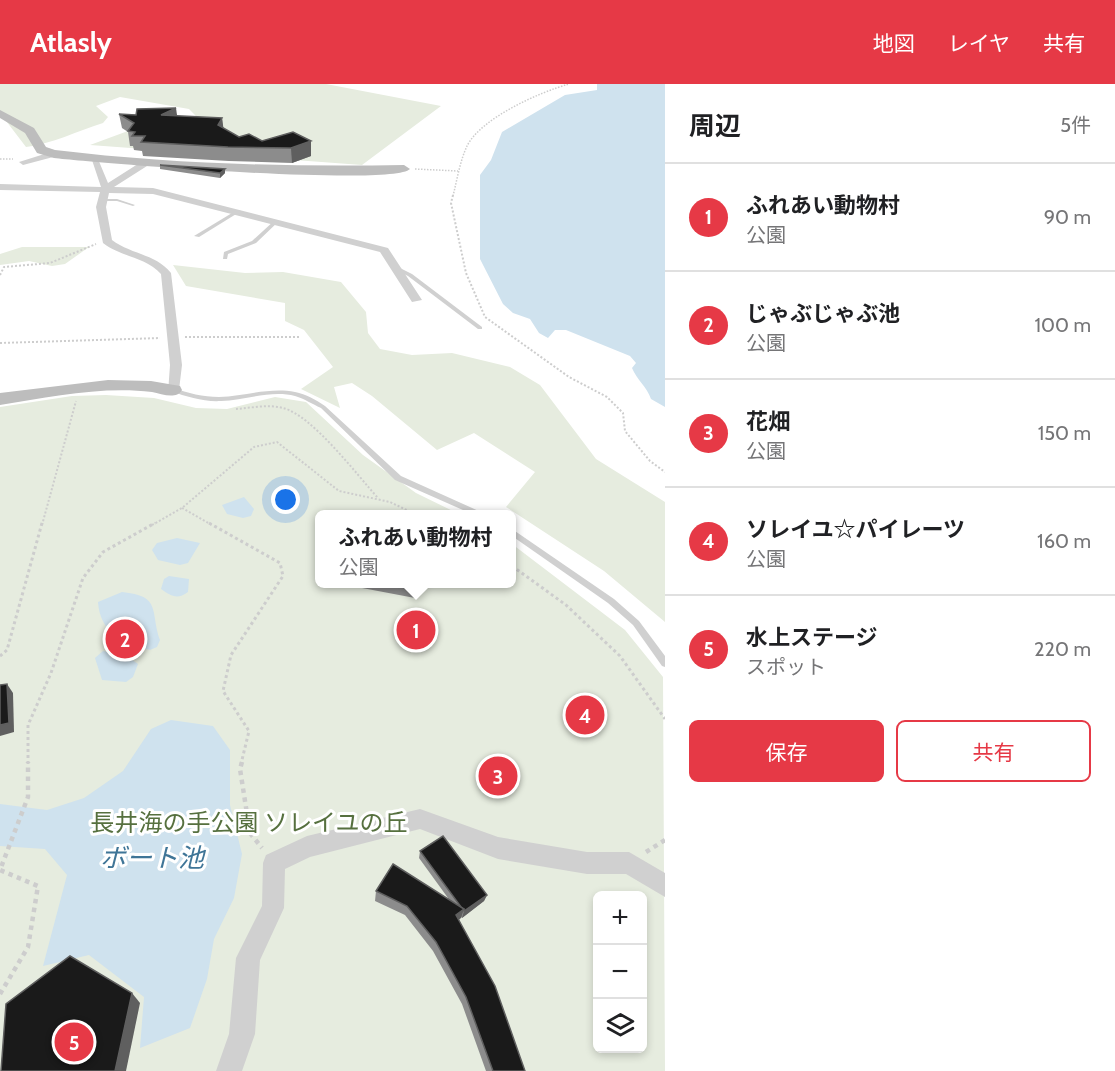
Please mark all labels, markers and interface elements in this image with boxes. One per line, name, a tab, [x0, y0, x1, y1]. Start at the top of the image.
text: Atlasly	[30, 25, 112, 59]
text: 地図	[873, 31, 915, 56]
text: レイヤ	[948, 31, 1010, 56]
text: 共有	[1043, 31, 1085, 56]
text: 周辺	[689, 110, 741, 142]
text: 5件	[1060, 113, 1091, 137]
text: ふれあい動物村	[746, 192, 900, 219]
text: 1	[705, 205, 712, 229]
text: 90 m	[1044, 205, 1091, 229]
text: 公園	[746, 223, 786, 247]
text: じゃぶじゃぶ池	[746, 300, 900, 327]
text: 2	[703, 313, 714, 337]
text: 100 m	[1035, 313, 1091, 337]
text: 公園	[746, 331, 786, 355]
text: 花畑	[746, 408, 790, 435]
text: 3	[703, 421, 714, 445]
text: 150 m	[1038, 421, 1091, 445]
text: 公園	[746, 439, 786, 463]
your location	[271, 485, 300, 514]
popup	[315, 510, 516, 588]
text: ソレイユ☆パイレーツ	[746, 516, 965, 543]
text: ふれあい動物村	[338, 524, 493, 551]
text: 4	[702, 529, 715, 553]
text: 160 m	[1037, 529, 1091, 553]
text: 公園	[746, 547, 786, 571]
text: 公園	[338, 555, 378, 579]
pin: 1	[396, 608, 436, 652]
pin: 2	[106, 616, 144, 662]
text: 水上ステージ	[746, 624, 878, 651]
text: 5	[703, 637, 714, 661]
text: 220 m	[1034, 637, 1091, 661]
text: スポット	[746, 655, 826, 679]
pin: 4	[566, 692, 604, 738]
button: 保存	[689, 720, 884, 782]
button: 共有	[896, 720, 1091, 782]
pin: 3	[478, 754, 518, 798]
park label: 長井海の手公園 ソレイユの丘	[91, 808, 407, 837]
water label: ボート池	[100, 842, 207, 874]
map controls	[593, 891, 647, 1053]
button: +	[593, 891, 647, 945]
button: −	[593, 945, 647, 999]
button: layers	[593, 999, 647, 1053]
pin: 5	[54, 1020, 94, 1064]

